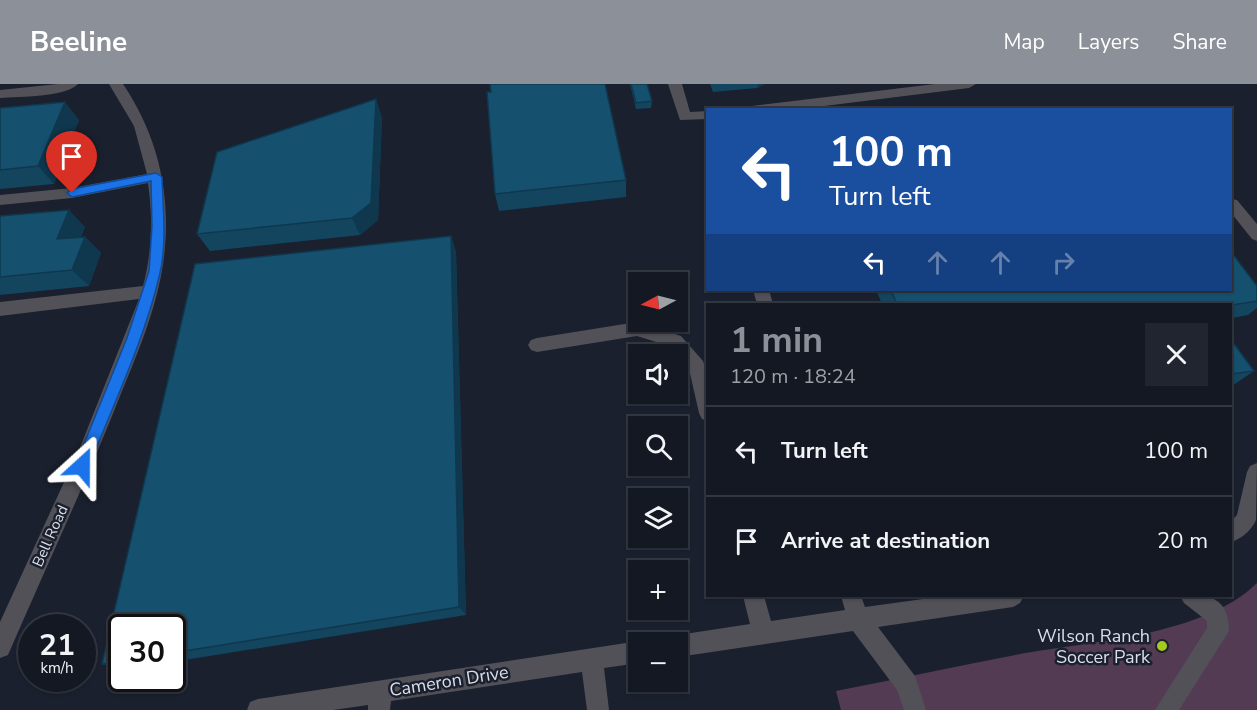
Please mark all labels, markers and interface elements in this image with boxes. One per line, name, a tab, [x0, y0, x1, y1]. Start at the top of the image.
text: Beeline	[30, 23, 127, 61]
text: Map	[1003, 28, 1045, 56]
text: Layers	[1078, 28, 1139, 56]
text: Share	[1172, 28, 1227, 56]
text: 100 m	[829, 124, 953, 181]
pin	[46, 131, 97, 193]
icon: left	[730, 132, 808, 210]
icon: arrive	[55, 140, 88, 173]
text: Turn left	[829, 178, 930, 215]
icon: left	[858, 246, 891, 279]
icon: ahead	[921, 246, 954, 279]
icon: ahead	[984, 246, 1017, 279]
icon: right	[1047, 246, 1080, 279]
north arrow	[628, 272, 688, 332]
map controls	[628, 272, 688, 692]
text: 1 min	[730, 316, 823, 365]
button: close	[1145, 323, 1208, 386]
button: sound	[628, 344, 688, 404]
text: 120 m · 18:24	[730, 363, 856, 390]
button: search	[628, 416, 688, 476]
position arrow	[50, 434, 114, 498]
icon: left	[730, 435, 763, 468]
text: Turn left	[781, 436, 868, 466]
text: 100 m	[1144, 436, 1208, 466]
button: layers	[628, 488, 688, 548]
street label: Bell Road	[27, 502, 73, 570]
icon: arrive	[730, 525, 763, 558]
text: Arrive at destination	[781, 526, 990, 556]
text: 20 m	[1157, 526, 1208, 556]
button: +	[628, 560, 688, 620]
speed limit sign: 30	[108, 614, 186, 692]
place label: Wilson Ranch Soccer Park	[1037, 624, 1151, 669]
text: 21	[39, 625, 75, 666]
button: −	[628, 632, 688, 692]
marker: Wilson Ranch Soccer Park	[1155, 639, 1169, 653]
text: km/h	[40, 658, 74, 678]
street label: Cameron Drive	[388, 660, 510, 702]

